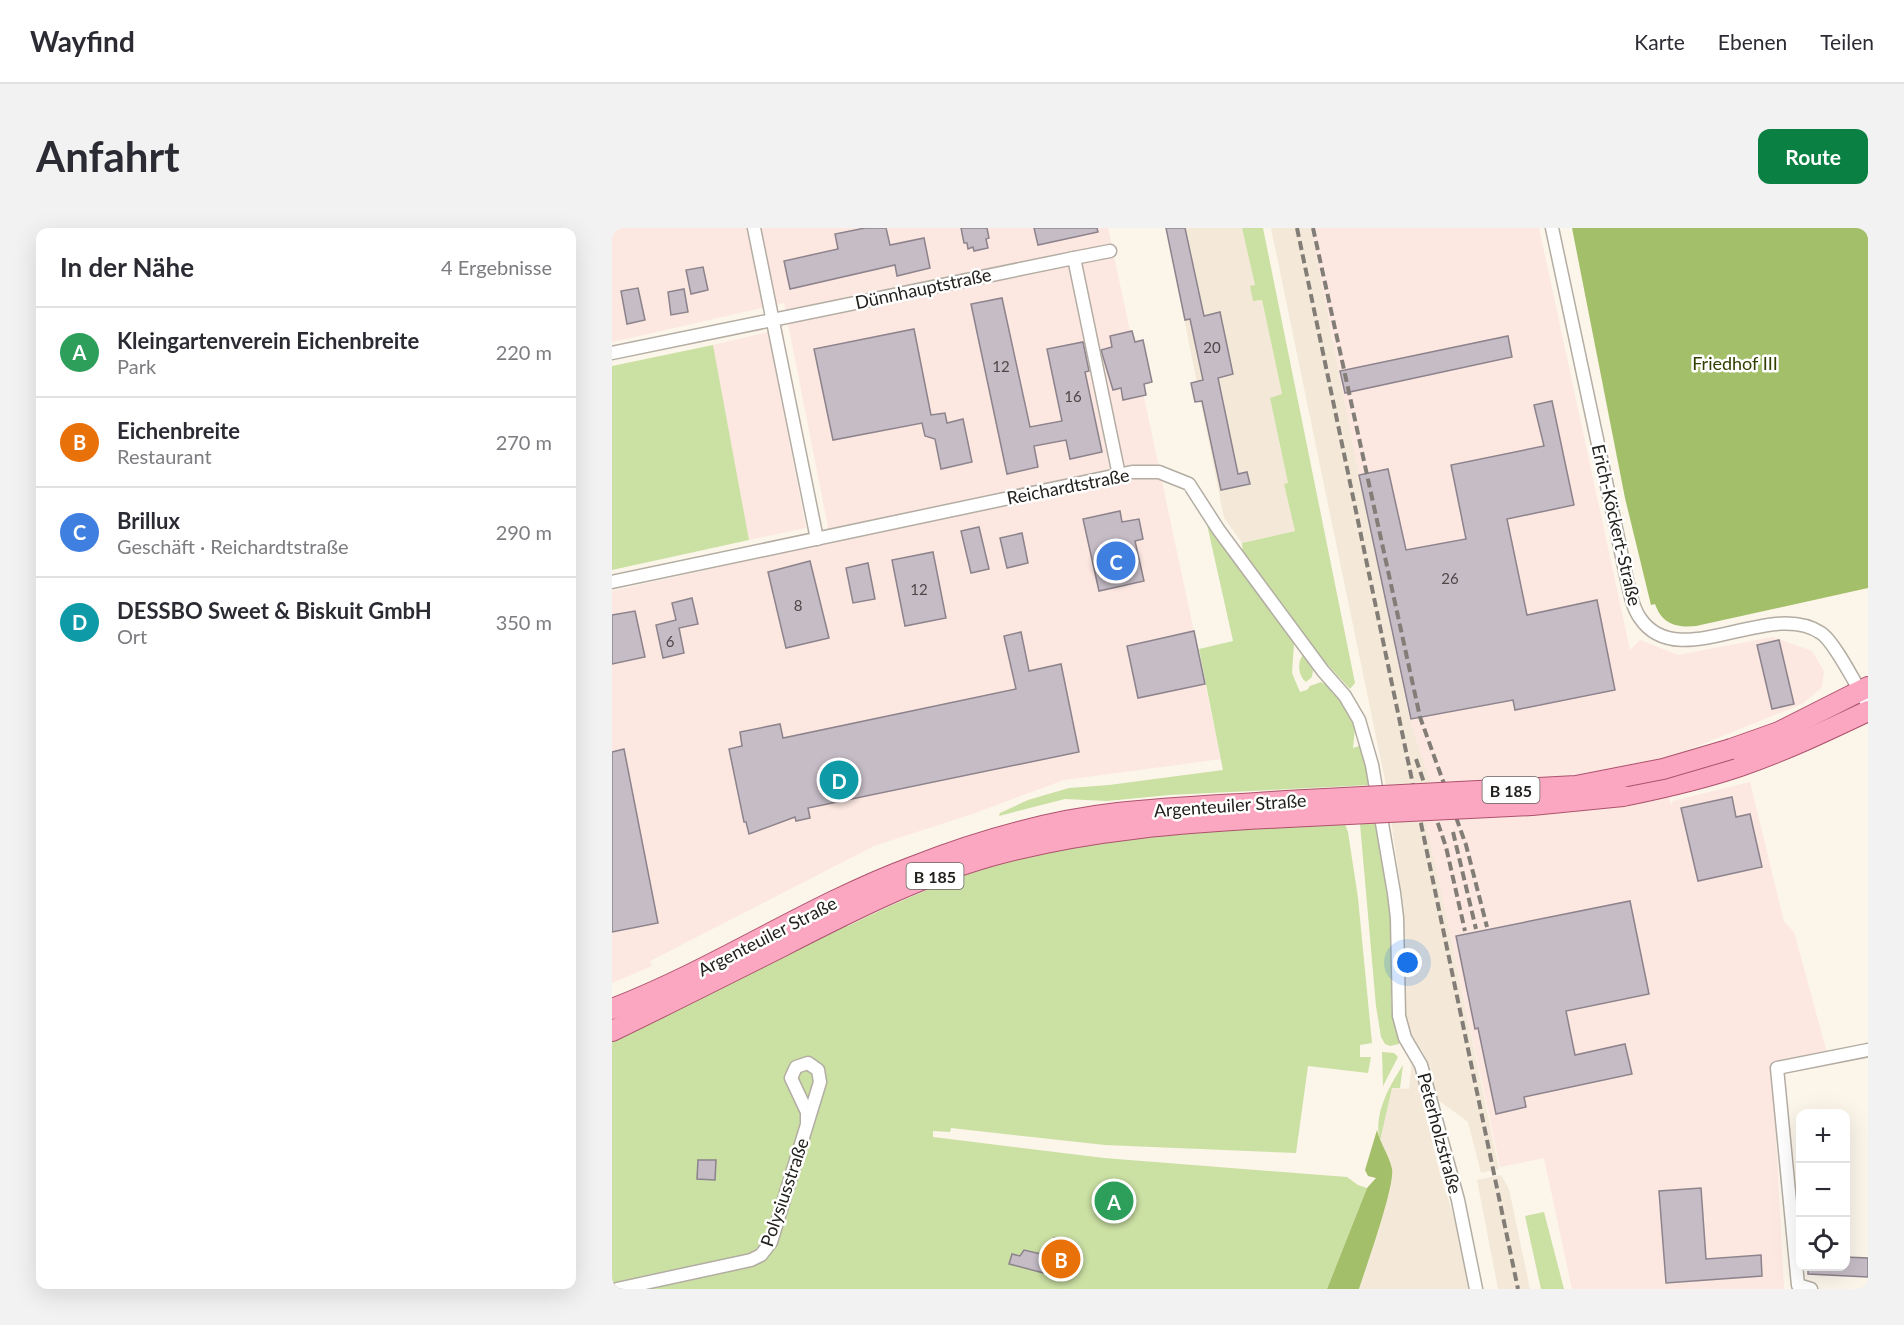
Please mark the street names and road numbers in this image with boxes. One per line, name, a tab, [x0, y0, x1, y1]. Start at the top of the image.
street label: Dünnhauptstraße	[853, 263, 993, 313]
street label: Erich-Köckert-Straße	[1588, 442, 1646, 608]
street label: Reichardtstraße	[1005, 463, 1131, 509]
road number: B 185	[1482, 777, 1540, 803]
street label: Argenteuiler Straße	[1153, 789, 1307, 821]
road number: B 185	[906, 863, 964, 889]
street label: Argenteuiler Straße	[694, 891, 840, 981]
street label: Peterholzstraße	[1413, 1070, 1467, 1196]
street label: Polysiusstraße	[755, 1135, 813, 1249]

